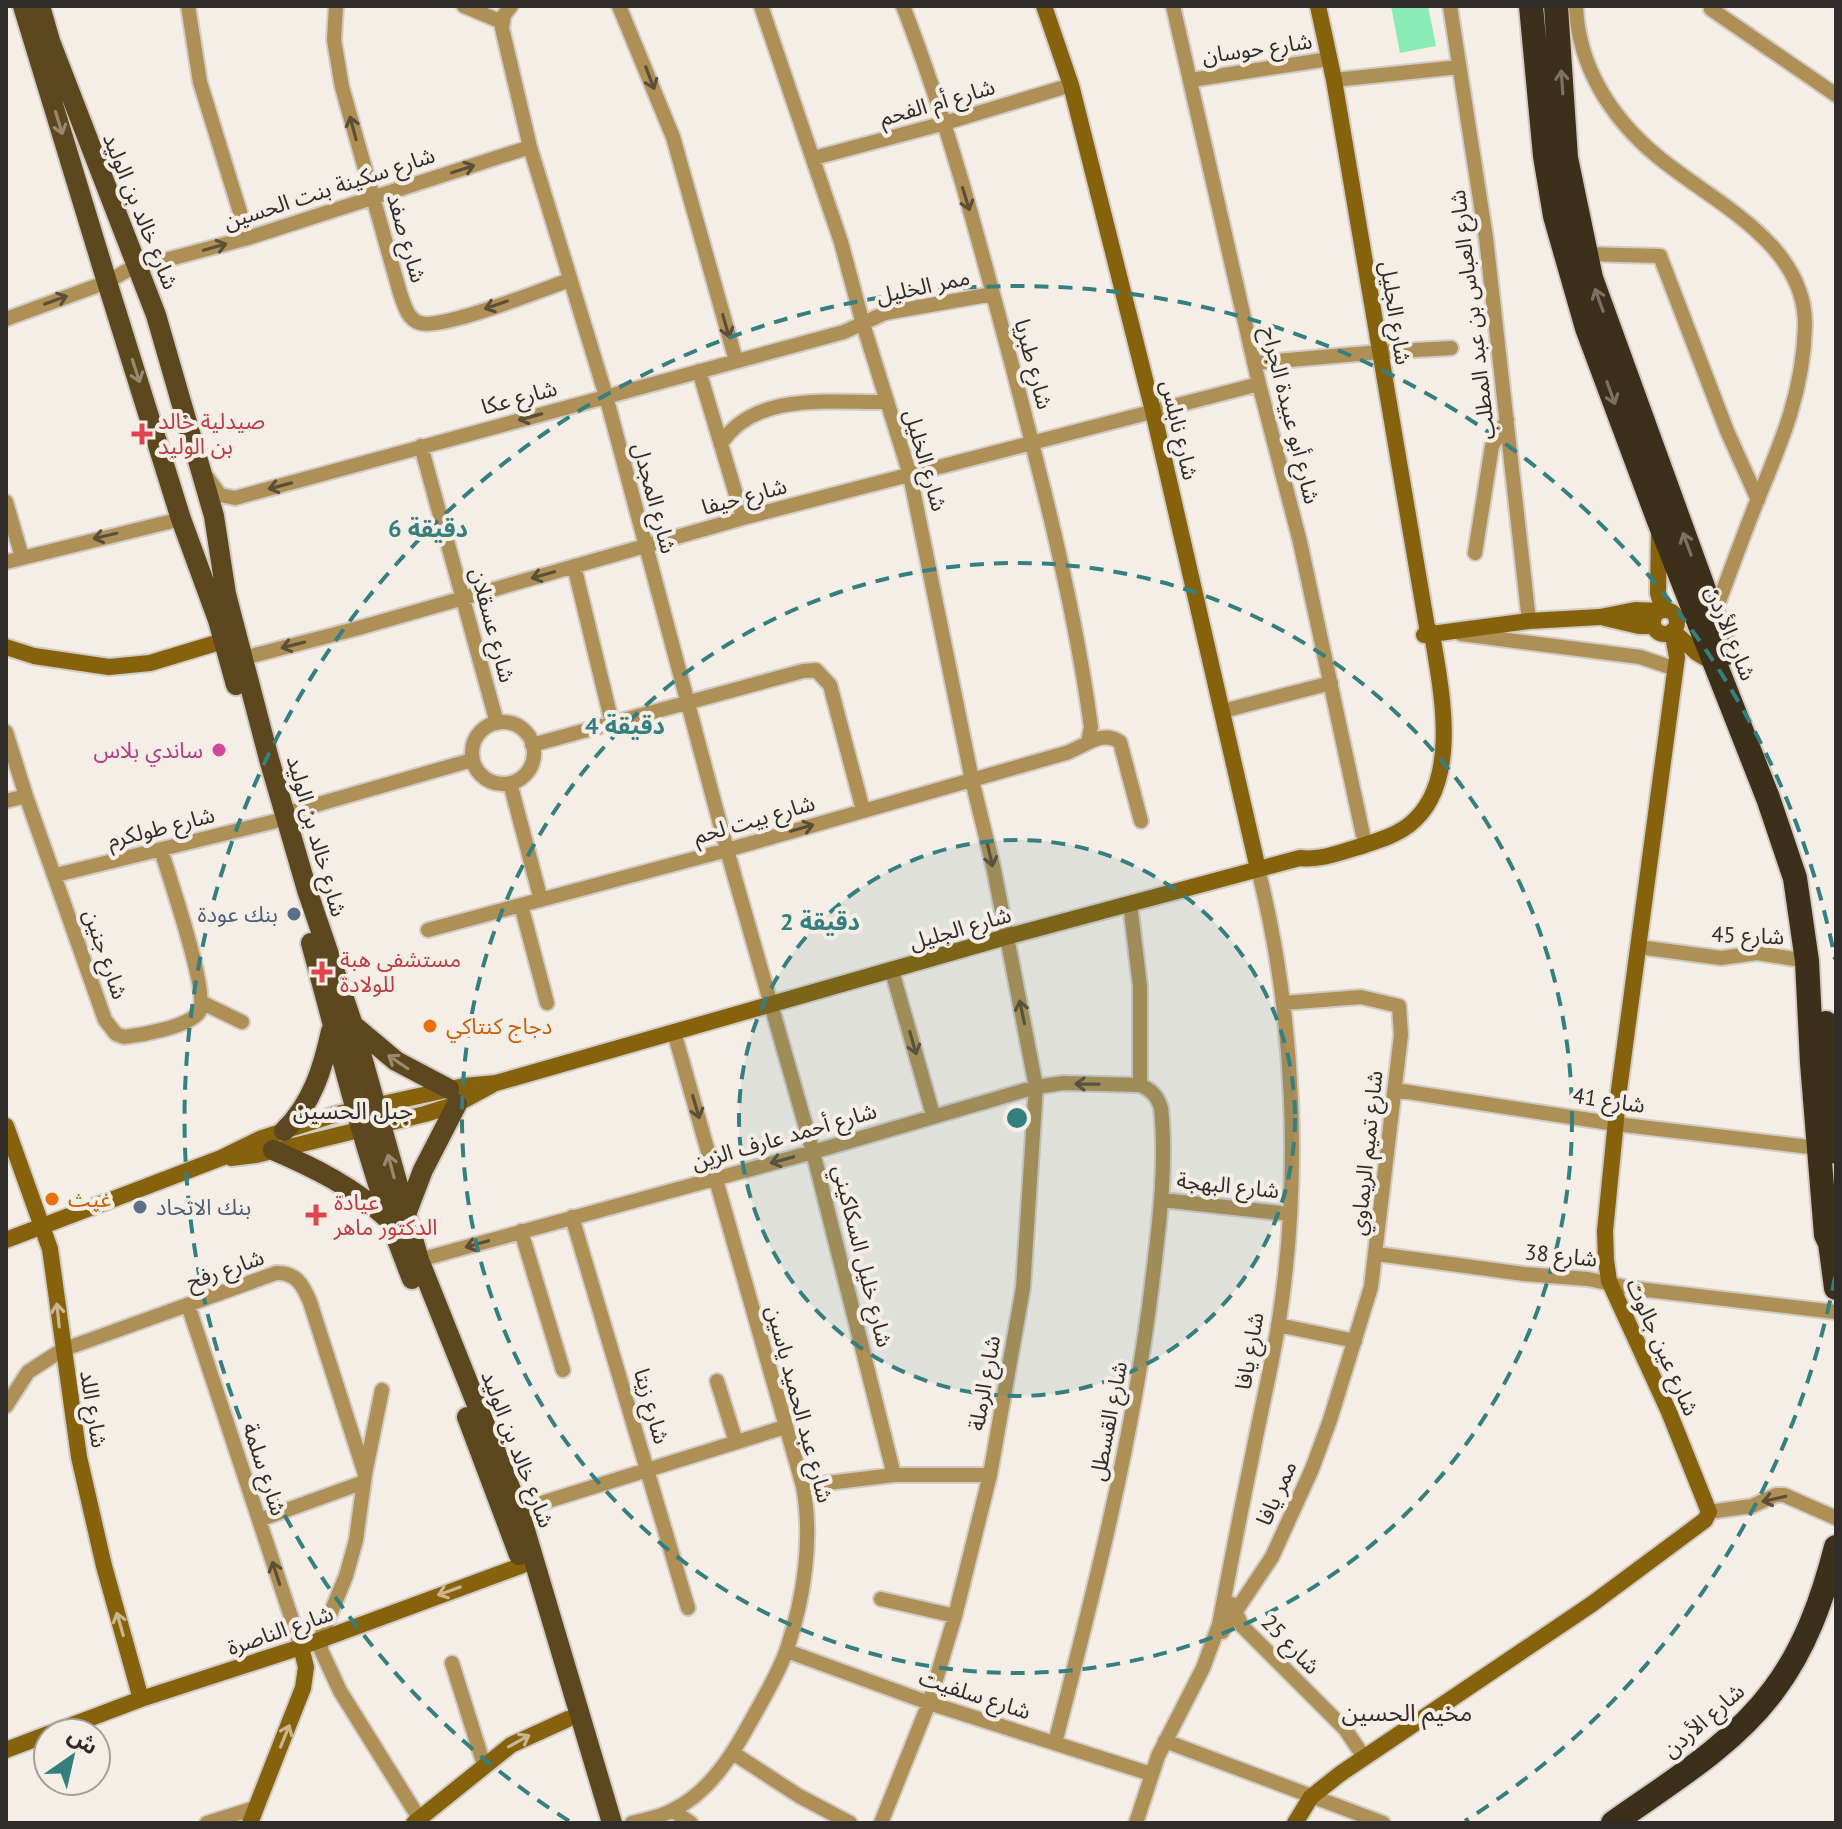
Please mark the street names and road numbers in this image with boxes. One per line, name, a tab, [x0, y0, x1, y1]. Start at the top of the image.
street label: شارع حوسان	[1200, 26, 1314, 73]
street label: شارع أم الفحم	[876, 72, 999, 135]
street label: شارع خالد بن الوليد	[94, 129, 185, 294]
street label: شارع سكينة بنت الحسين	[220, 141, 439, 238]
street label: شارع العباس بن عبد المطلب	[1443, 188, 1504, 442]
street label: شارع صفد	[378, 190, 433, 287]
street label: شارع الجليل	[1371, 259, 1418, 367]
street label: ممر الخليل	[874, 262, 972, 310]
street label: شارع طبريا	[1006, 316, 1059, 413]
street label: شارع أبو عبيدة الجراح	[1253, 323, 1327, 507]
street label: شارع عكا	[478, 373, 561, 423]
street label: شارع نابلس	[1152, 377, 1205, 483]
street label: شارع الخليل	[895, 406, 954, 515]
street label: شارع المجدل	[624, 440, 683, 557]
street label: شارع حيفا	[698, 471, 791, 524]
street label: شارع عسقلان	[461, 565, 522, 686]
street label: شارع الأردن	[1697, 581, 1763, 686]
street label: شارع خالد بن الوليد	[278, 752, 353, 921]
street label: شارع بيت لحم	[690, 788, 819, 853]
street label: شارع طولكرم	[105, 800, 218, 857]
street label: شارع الجليل	[906, 900, 1015, 959]
street label: شارع جنين	[75, 905, 134, 1004]
street label: شارع 45	[1711, 920, 1785, 953]
street label: شارع تميم الريماوي	[1343, 1069, 1392, 1237]
street label: شارع 41	[1571, 1081, 1647, 1122]
street label: شارع أحمد عارف الزين	[688, 1096, 881, 1179]
street label: شارع خليل السكاكيني	[824, 1162, 899, 1351]
street label: شارع البهجة	[1175, 1166, 1281, 1207]
street label: شارع 38	[1523, 1237, 1599, 1276]
street label: شارع رفح	[182, 1243, 268, 1298]
street label: شارع عين جالوت	[1618, 1274, 1706, 1421]
street label: شارع عبد الحميد ياسين	[757, 1302, 840, 1506]
street label: شارع يافا	[1228, 1310, 1273, 1392]
street label: شارع الرملة	[962, 1333, 1009, 1433]
street label: شارع القسطل	[1083, 1359, 1136, 1484]
street label: شارع زيتا	[625, 1365, 676, 1448]
street label: شارع خالد بن الوليد	[472, 1366, 561, 1533]
street label: شارع اللد	[71, 1368, 114, 1450]
street label: شارع سلمة	[234, 1419, 293, 1520]
street label: ممر يافا	[1249, 1456, 1303, 1530]
street label: شارع الناصرة	[223, 1599, 338, 1664]
street label: شارع 25	[1254, 1608, 1326, 1682]
street label: شارع سلفيت	[915, 1663, 1034, 1728]
street label: شارع الأردن	[1656, 1677, 1752, 1766]

